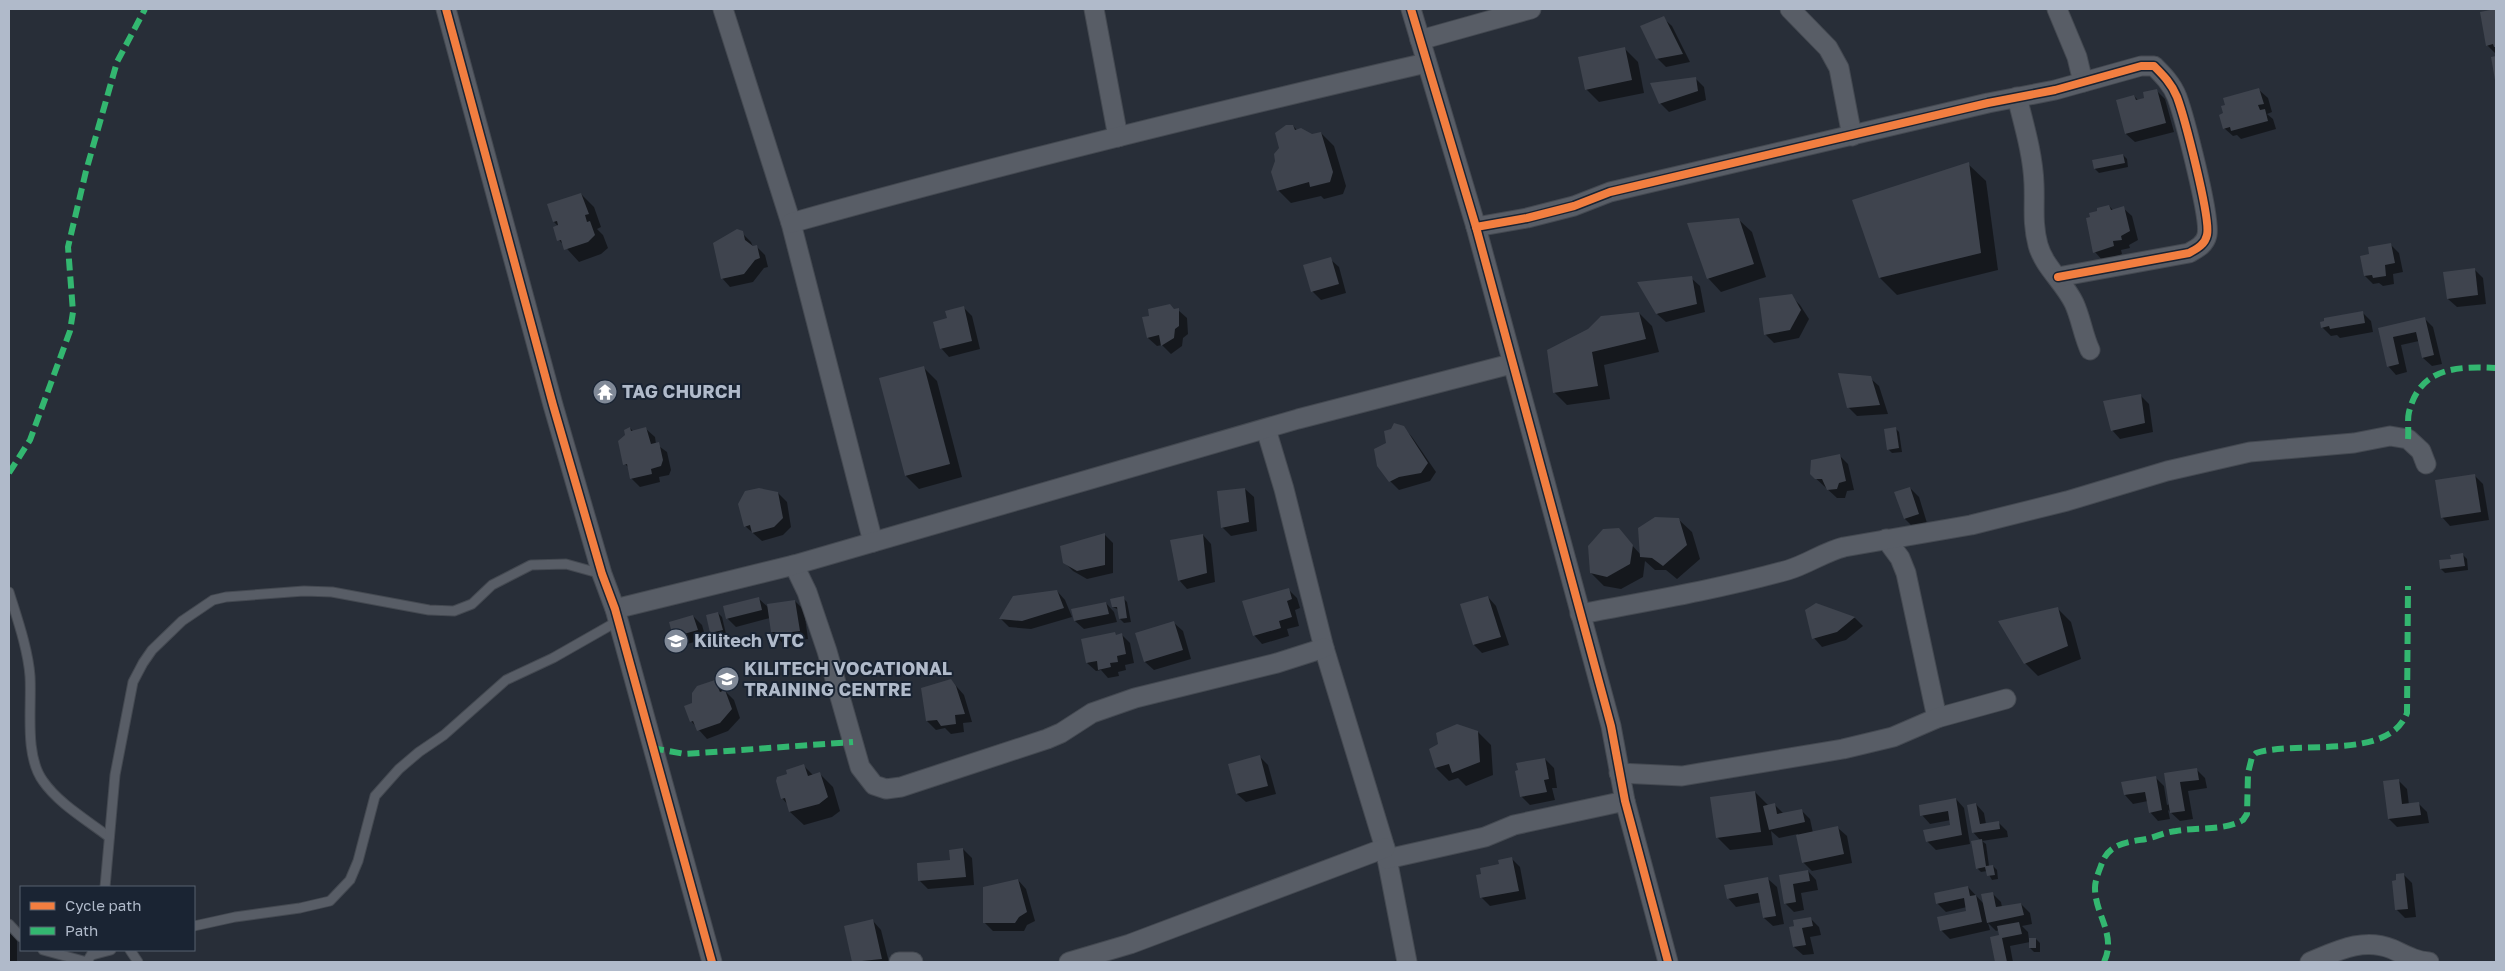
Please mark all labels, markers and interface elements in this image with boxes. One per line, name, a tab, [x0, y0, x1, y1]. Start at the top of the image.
temple icon: TAG CHURCH	[592, 379, 618, 405]
place label: TAG CHURCH	[622, 380, 741, 402]
school or university icon: Kilitech VTC	[663, 628, 689, 654]
place label: Kilitech VTC	[694, 629, 804, 651]
place label: KILITECH VOCATIONAL TRAINING CENTRE	[744, 657, 952, 700]
school or university icon: KILITECH VOCATIONAL TRAINING CENTRE	[714, 666, 740, 692]
legend	[20, 886, 195, 951]
text: Cycle path	[65, 896, 141, 914]
text: Path	[65, 921, 98, 939]

